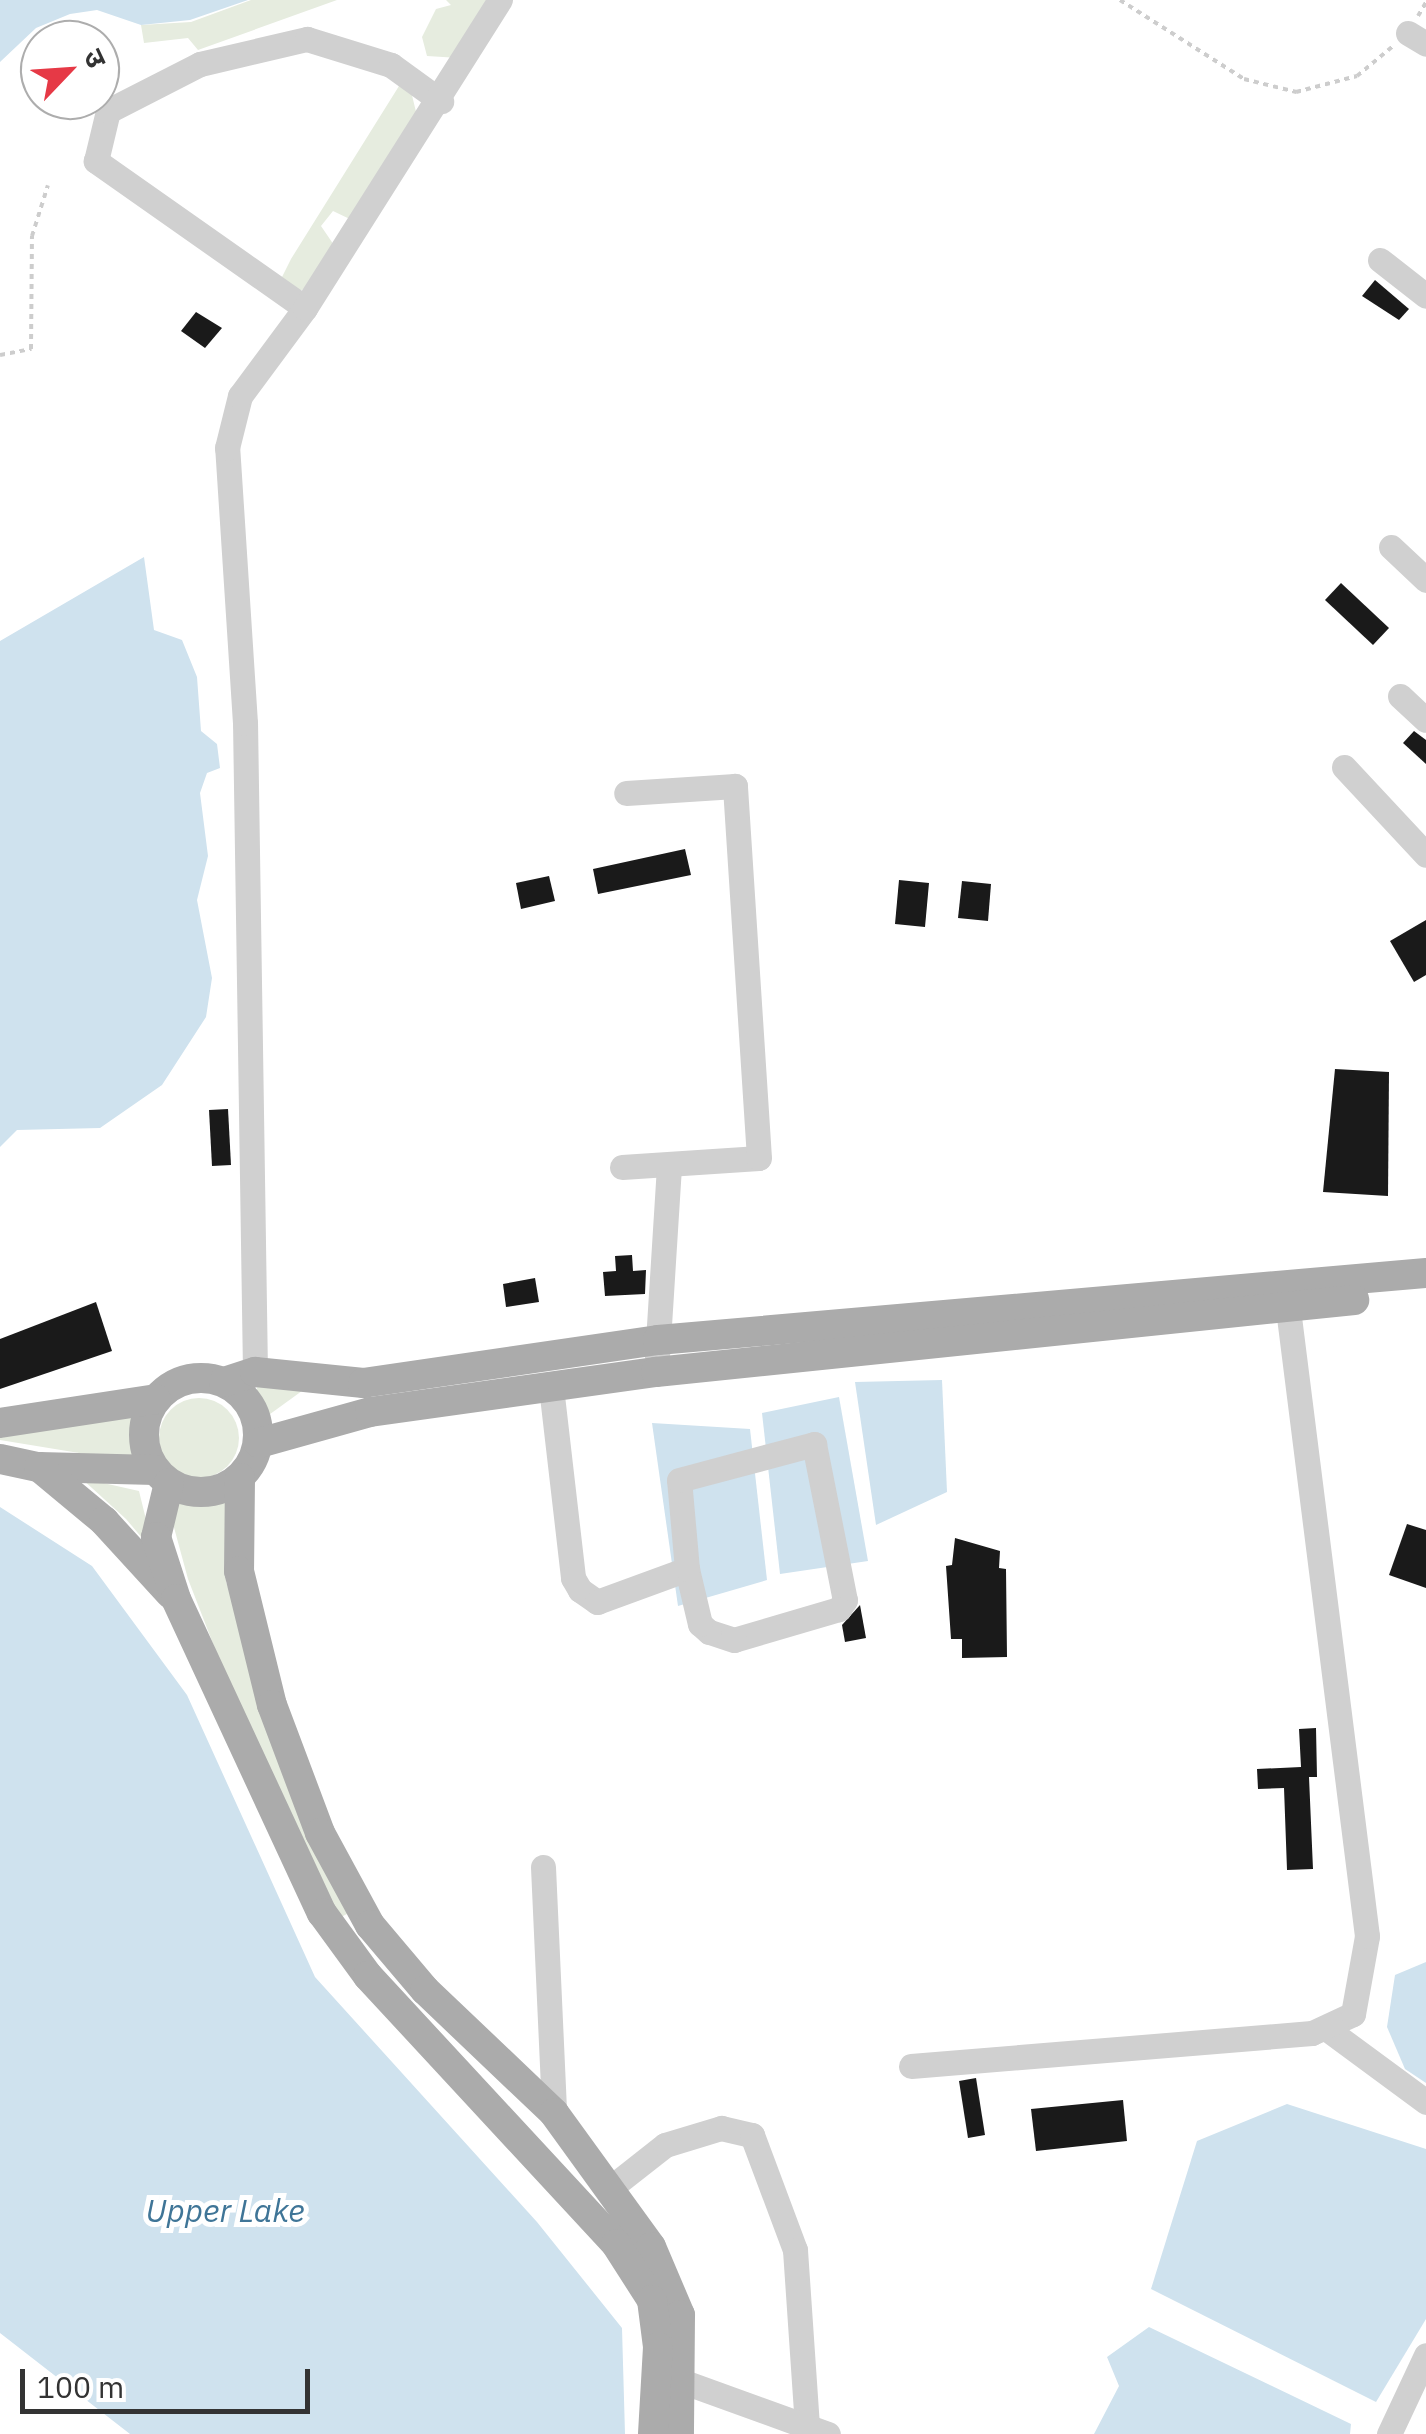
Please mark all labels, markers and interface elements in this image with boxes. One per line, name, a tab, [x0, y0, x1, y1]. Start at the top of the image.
north arrow	[20, 20, 120, 120]
text: उ	[76, 43, 116, 73]
water label: Upper Lake	[145, 2191, 305, 2229]
scale bar	[25, 2349, 315, 2411]
text: 100 m	[37, 2367, 124, 2406]

